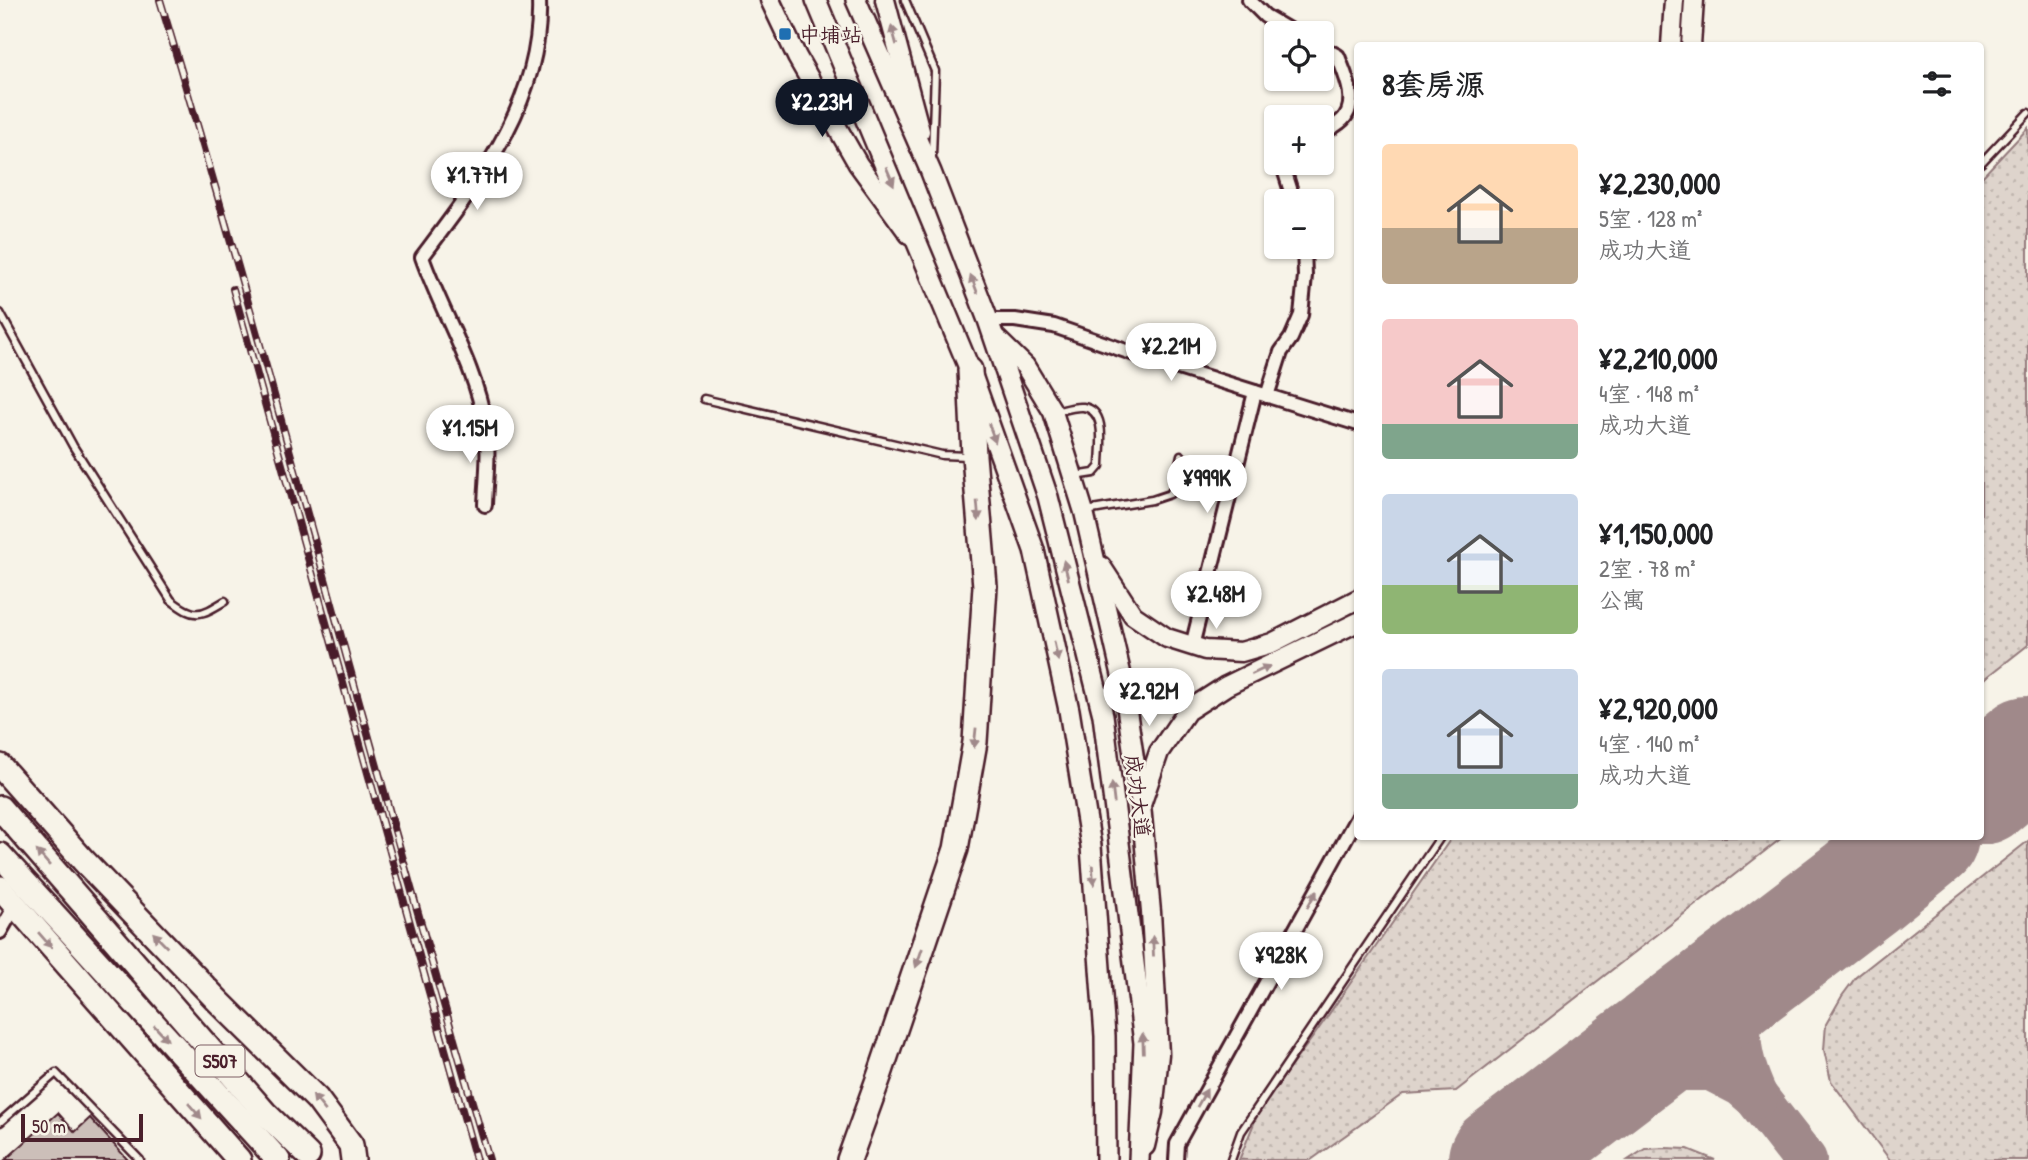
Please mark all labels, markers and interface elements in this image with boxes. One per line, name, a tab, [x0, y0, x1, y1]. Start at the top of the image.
place label: 中埔站	[799, 20, 862, 49]
map controls	[1264, 21, 1334, 259]
button: locate	[1264, 21, 1334, 91]
one-way arrow	[888, 24, 899, 46]
marker: 中埔站	[777, 26, 793, 42]
text: 8套房源	[1382, 64, 1485, 104]
icon: filters	[1918, 65, 1956, 103]
pin: ¥2.23M	[765, 80, 879, 139]
text: ¥2.23M	[791, 86, 853, 117]
button: +	[1264, 105, 1334, 175]
pin: ¥1.77M	[420, 152, 534, 212]
text: ¥1.77M	[447, 159, 507, 190]
text: ¥2,230,000	[1599, 163, 1720, 203]
one-way arrow	[884, 166, 895, 187]
icon: home	[1438, 172, 1522, 256]
button: −	[1264, 189, 1334, 259]
text: 5室 · 128 m²	[1599, 203, 1702, 234]
text: 成功大道	[1599, 234, 1691, 265]
one-way arrow	[969, 274, 980, 295]
pin: ¥2.21M	[1114, 324, 1228, 383]
text: ¥2.21M	[1141, 330, 1201, 361]
text: ¥2,210,000	[1599, 338, 1718, 378]
icon: home	[1438, 347, 1522, 431]
text: 4室 · 148 m²	[1599, 378, 1699, 409]
pin: ¥1.15M	[413, 406, 527, 465]
text: 成功大道	[1599, 409, 1691, 440]
text: ¥1.15M	[442, 412, 498, 443]
one-way arrow	[987, 422, 998, 443]
pin: ¥999K	[1158, 456, 1256, 515]
text: ¥999K	[1183, 462, 1231, 493]
one-way arrow	[973, 500, 984, 522]
text: ¥1,150,000	[1599, 513, 1713, 553]
icon: home	[1438, 522, 1522, 606]
text: 2室 · 78 m²	[1599, 553, 1696, 584]
one-way arrow	[1060, 559, 1071, 581]
pin: ¥2.48M	[1159, 572, 1273, 631]
text: ¥2.48M	[1187, 578, 1245, 609]
text: 公寓	[1599, 584, 1645, 615]
one-way arrow	[1051, 640, 1062, 662]
one-way arrow	[1251, 664, 1271, 675]
pin: ¥2.92M	[1092, 668, 1206, 728]
text: ¥2.92M	[1119, 675, 1179, 706]
text: ¥2,920,000	[1599, 688, 1718, 728]
icon: home	[1438, 697, 1522, 781]
one-way arrow	[969, 727, 980, 749]
text: 4室 · 140 m²	[1599, 728, 1699, 759]
street label: 成功大道	[1118, 753, 1158, 839]
text: 成功大道	[1599, 759, 1691, 790]
one-way arrow	[1107, 782, 1118, 804]
one-way arrow	[36, 849, 51, 866]
one-way arrow	[1088, 864, 1099, 886]
one-way arrow	[1306, 890, 1318, 909]
one-way arrow	[37, 931, 52, 948]
one-way arrow	[153, 932, 169, 949]
pin: ¥928K	[1232, 932, 1330, 992]
one-way arrow	[1147, 935, 1158, 957]
text: ¥928K	[1255, 939, 1307, 970]
one-way arrow	[913, 948, 924, 969]
one-way arrow	[153, 1024, 169, 1041]
one-way arrow	[1137, 1032, 1148, 1054]
road number: S507	[196, 1046, 244, 1077]
one-way arrow	[1196, 1089, 1208, 1108]
one-way arrow	[312, 1094, 327, 1111]
one-way arrow	[187, 1102, 202, 1119]
scale bar	[21, 1111, 144, 1143]
text: 50 m	[32, 1113, 66, 1139]

